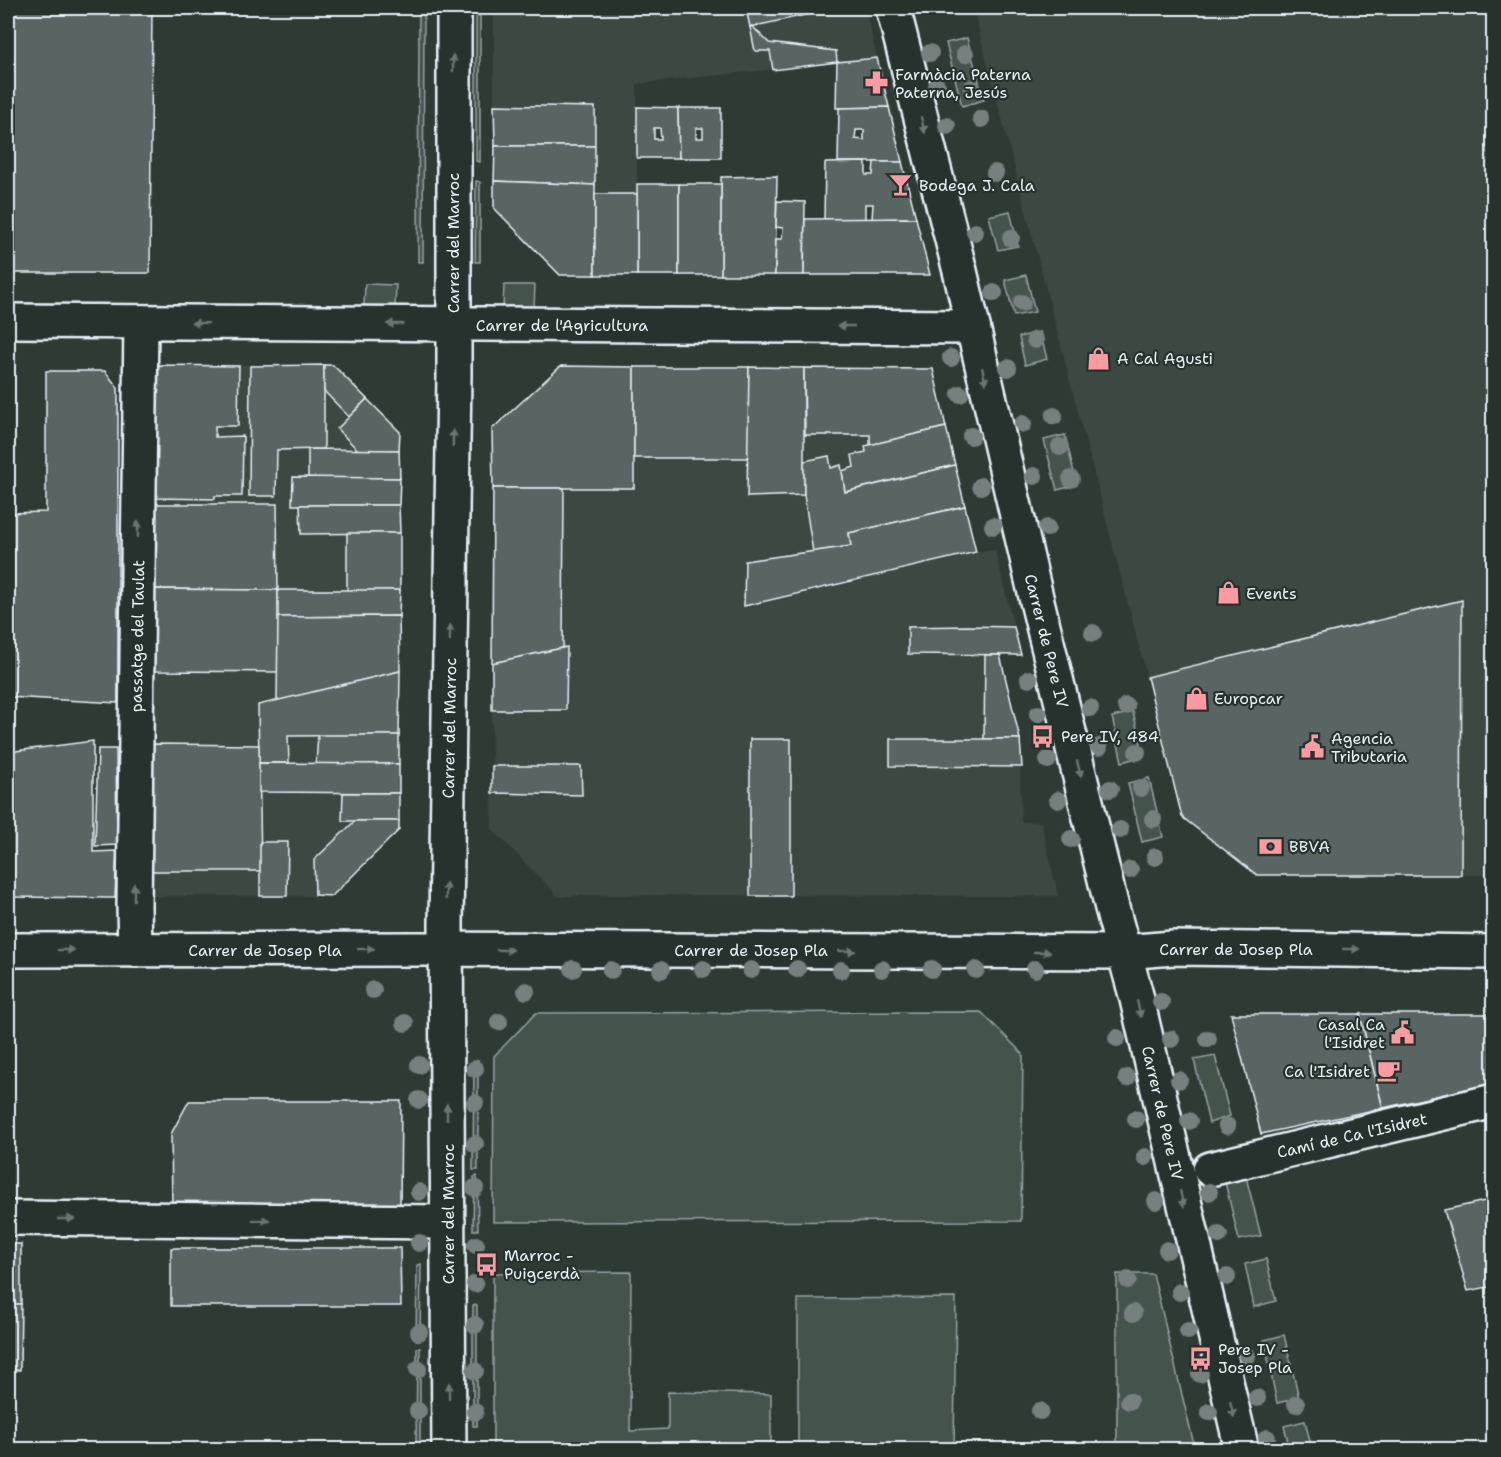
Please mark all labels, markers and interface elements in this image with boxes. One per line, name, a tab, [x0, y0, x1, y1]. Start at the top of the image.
one-way arrow	[448, 54, 458, 73]
place label: Farmàcia Paterna Paterna, Jesús	[895, 64, 1031, 103]
pharmacy icon: Farmàcia Paterna Paterna, Jesús	[864, 70, 890, 96]
one-way arrow	[918, 116, 928, 134]
bar icon: Bodega J. Cala	[888, 172, 914, 198]
street label: Carrer del Marroc	[443, 173, 464, 313]
place label: Bodega J. Cala	[919, 175, 1035, 196]
street label: Carrer de l'Agricultura	[476, 315, 648, 336]
one-way arrow	[191, 318, 210, 327]
one-way arrow	[386, 320, 405, 329]
one-way arrow	[836, 321, 855, 331]
shop icon: A Cal Agusti	[1086, 345, 1112, 371]
place label: A Cal Agusti	[1117, 348, 1213, 369]
one-way arrow	[980, 367, 990, 385]
one-way arrow	[448, 428, 458, 447]
one-way arrow	[133, 519, 143, 538]
street label: passatge del Taulat	[126, 560, 149, 712]
street label: Carrer de Pere IV	[1020, 572, 1073, 710]
shop icon: Events	[1215, 580, 1241, 606]
place label: Events	[1246, 583, 1297, 604]
one-way arrow	[445, 623, 455, 642]
street label: Carrer del Marroc	[438, 657, 461, 799]
shop icon: Europcar	[1183, 685, 1209, 711]
place label: Europcar	[1214, 688, 1283, 709]
bus stop icon: Pere IV, 484	[1030, 723, 1056, 749]
place label: Pere IV, 484	[1061, 726, 1159, 747]
place label: Agencia Tributaria	[1331, 728, 1407, 767]
public building icon: Agencia Tributaria	[1300, 734, 1326, 760]
one-way arrow	[1075, 760, 1085, 779]
bank icon: BBVA	[1258, 833, 1284, 859]
place label: BBVA	[1289, 836, 1330, 857]
one-way arrow	[442, 881, 451, 900]
one-way arrow	[129, 882, 139, 901]
street label: Carrer de Josep Pla	[1159, 939, 1313, 960]
street label: Carrer de Josep Pla	[188, 940, 342, 961]
street label: Carrer de Josep Pla	[674, 940, 828, 961]
one-way arrow	[1341, 944, 1360, 954]
one-way arrow	[56, 945, 75, 955]
one-way arrow	[356, 945, 375, 954]
one-way arrow	[496, 945, 515, 955]
one-way arrow	[838, 946, 857, 956]
one-way arrow	[1033, 947, 1052, 957]
one-way arrow	[1134, 1000, 1144, 1018]
place label: Casal Ca l'Isidret	[1318, 1014, 1385, 1053]
public building icon: Casal Ca l'Isidret	[1390, 1020, 1416, 1046]
street label: Carrer de Pere IV	[1137, 1044, 1188, 1183]
cafe icon: Ca l'Isidret	[1375, 1058, 1401, 1084]
place label: Ca l'Isidret	[1284, 1061, 1370, 1082]
one-way arrow	[442, 1103, 452, 1122]
street label: Camí de Ca l'Isidret	[1275, 1108, 1429, 1163]
street label: Carrer del Marroc	[438, 1144, 459, 1284]
one-way arrow	[1178, 1190, 1188, 1208]
one-way arrow	[56, 1214, 75, 1224]
one-way arrow	[251, 1216, 270, 1225]
place label: Marroc - Puigcerdà	[504, 1245, 580, 1284]
bus stop icon: Marroc - Puigcerdà	[473, 1251, 499, 1277]
place label: Pere IV - Josep Pla	[1218, 1339, 1292, 1378]
bus stop icon: Pere IV - Josep Pla	[1187, 1345, 1213, 1371]
one-way arrow	[444, 1382, 454, 1401]
one-way arrow	[1228, 1400, 1238, 1418]

